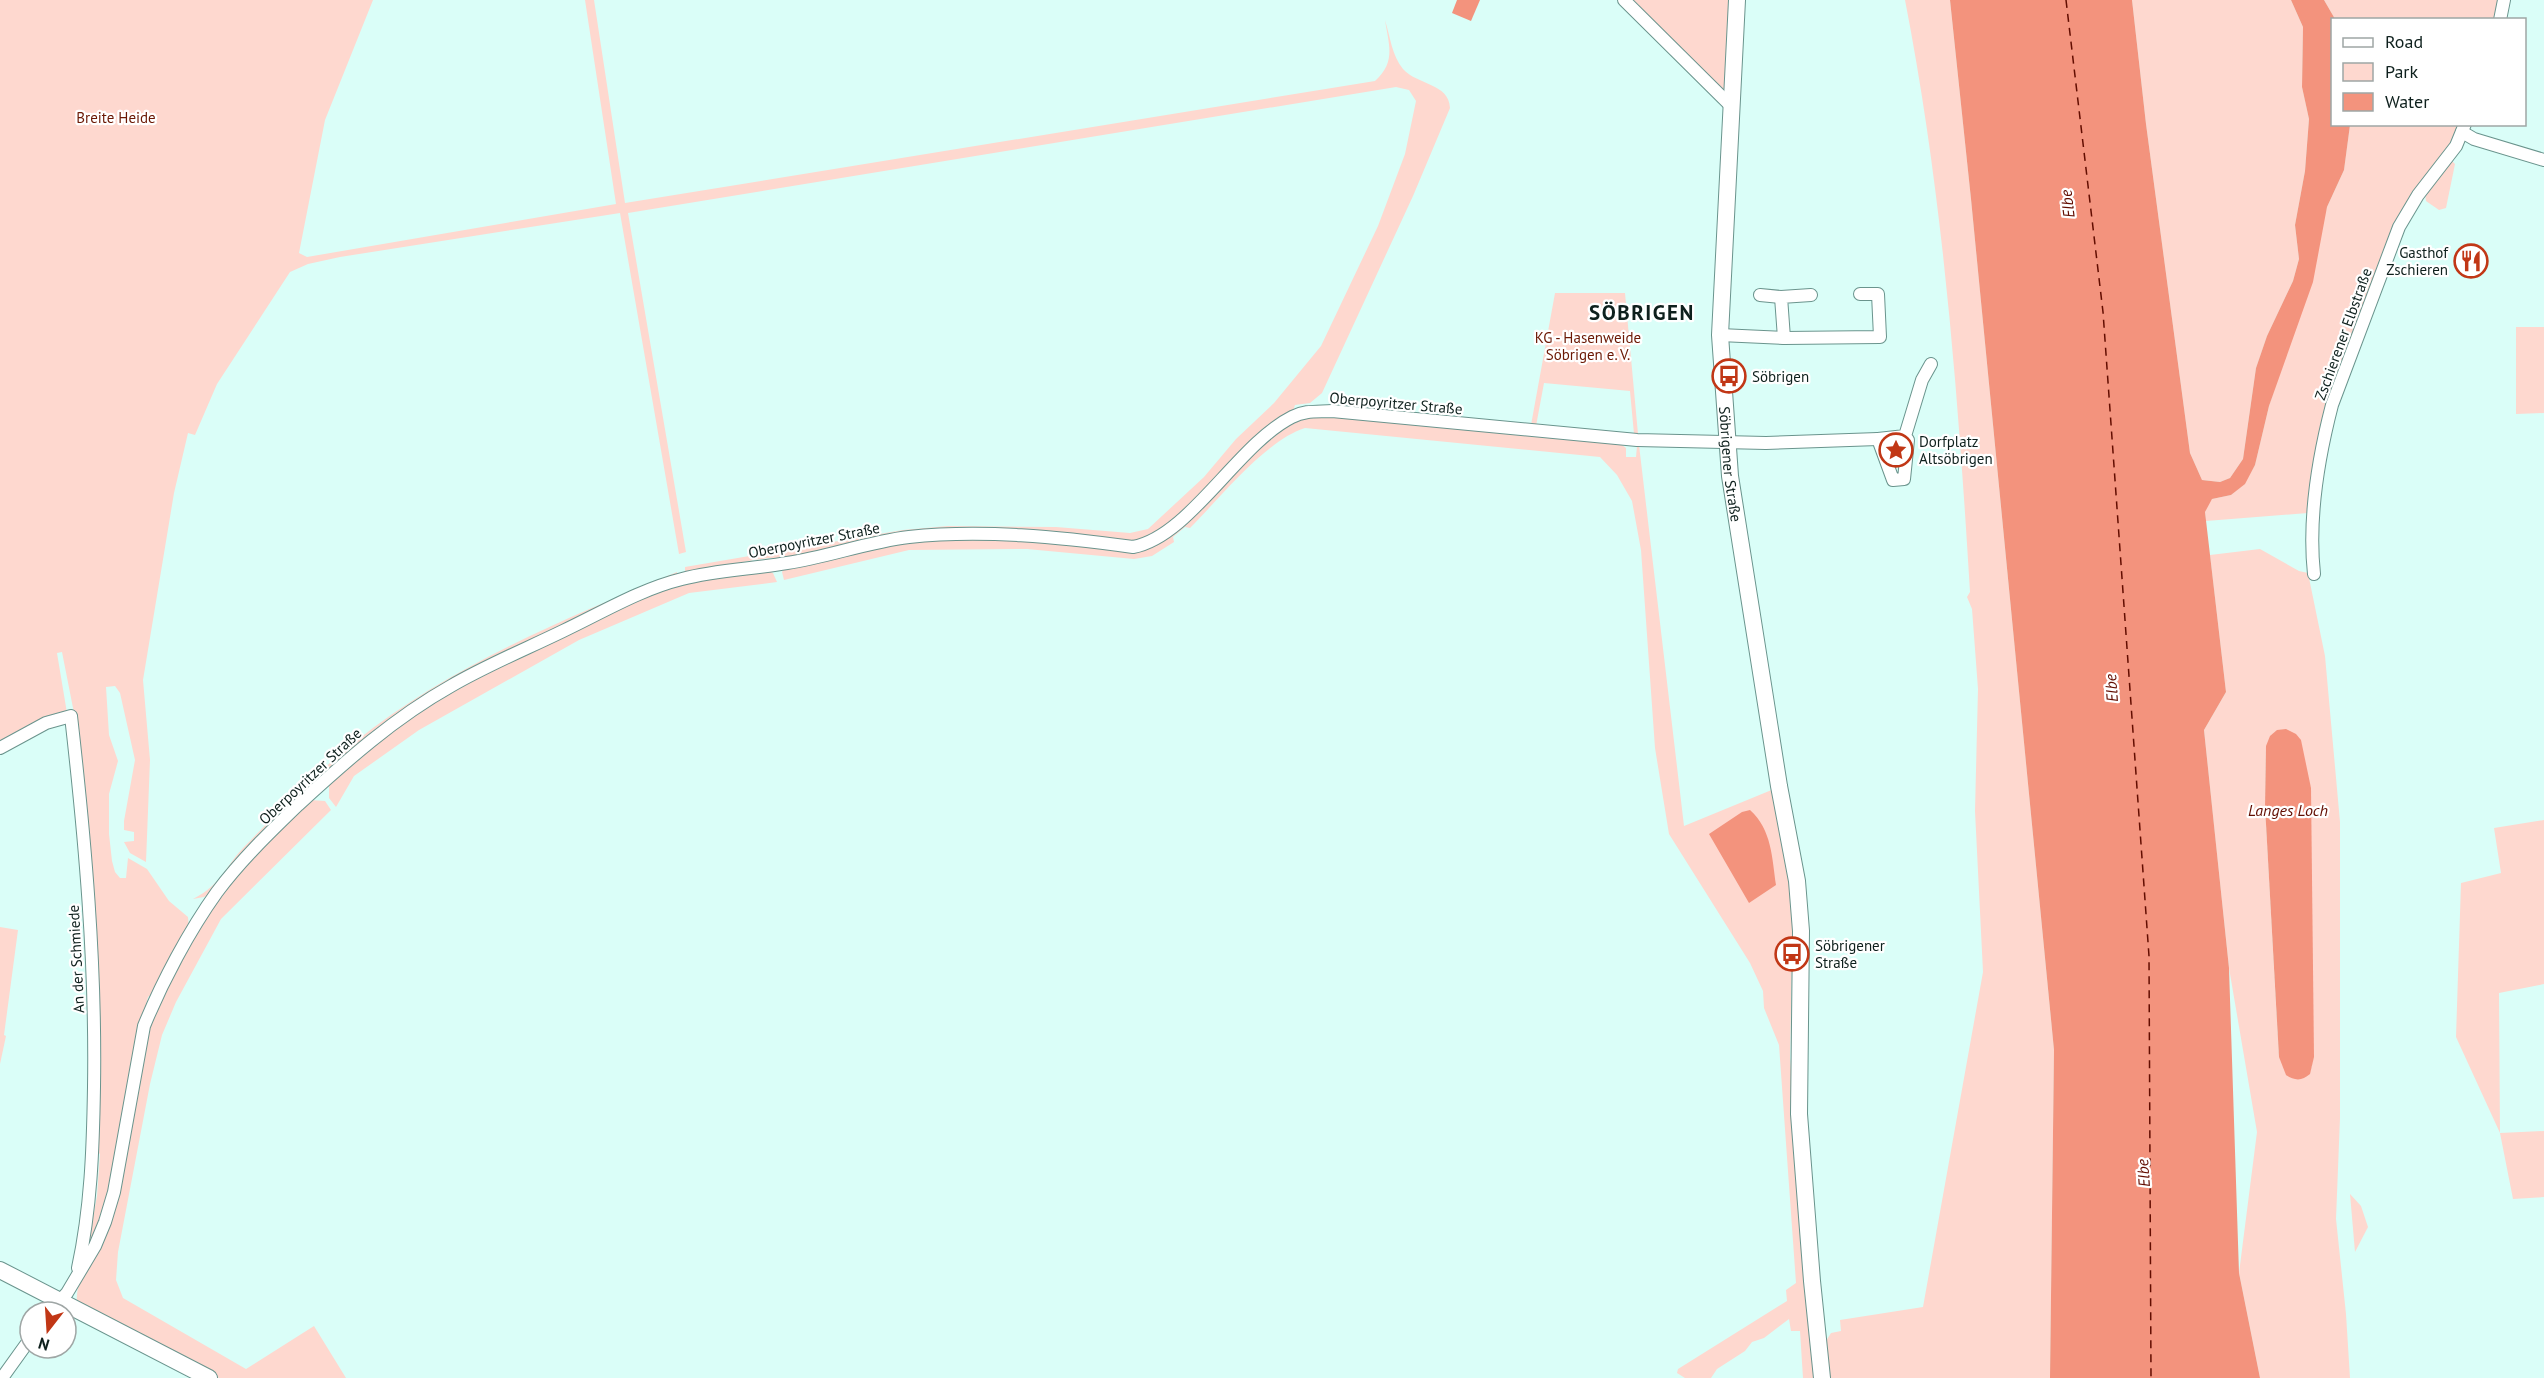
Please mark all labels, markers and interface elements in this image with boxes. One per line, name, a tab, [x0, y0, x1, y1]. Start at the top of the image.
legend	[2331, 18, 2526, 126]
text: Road	[2385, 30, 2423, 53]
text: Park	[2385, 60, 2418, 83]
text: Water	[2385, 90, 2429, 113]
park label: Breite Heide	[76, 108, 156, 127]
water label: Elbe	[2055, 188, 2079, 219]
place label: Gasthof Zschieren	[2386, 243, 2449, 279]
restaurant icon: Gasthof Zschieren	[2453, 243, 2489, 279]
street label: Zschierener Elbstraße	[2310, 265, 2376, 403]
district label: SÖBRIGEN	[1589, 299, 1695, 326]
park label: KG - Hasenweide Söbrigen e. V.	[1535, 328, 1641, 364]
bus stop icon: Söbrigen	[1711, 358, 1747, 394]
place label: Söbrigen	[1752, 367, 1809, 386]
street label: Oberpoyritzer Straße	[1329, 388, 1463, 418]
street label: Söbrigener Straße	[1716, 406, 1747, 523]
place icon: Dorfplatz Altsöbrigen	[1878, 432, 1914, 468]
place label: Dorfplatz Altsöbrigen	[1919, 432, 1993, 468]
street label: Oberpoyritzer Straße	[747, 518, 881, 562]
water label: Elbe	[2100, 673, 2122, 703]
street label: Oberpoyritzer Straße	[255, 724, 365, 828]
water label: Langes Loch	[2248, 800, 2328, 820]
street label: An der Schmiede	[64, 904, 88, 1014]
bus stop icon: Söbrigener Straße	[1774, 936, 1810, 972]
place label: Söbrigener Straße	[1815, 936, 1885, 972]
water label: Elbe	[2132, 1158, 2154, 1188]
north arrow	[18, 1300, 78, 1360]
text: N	[36, 1333, 52, 1355]

